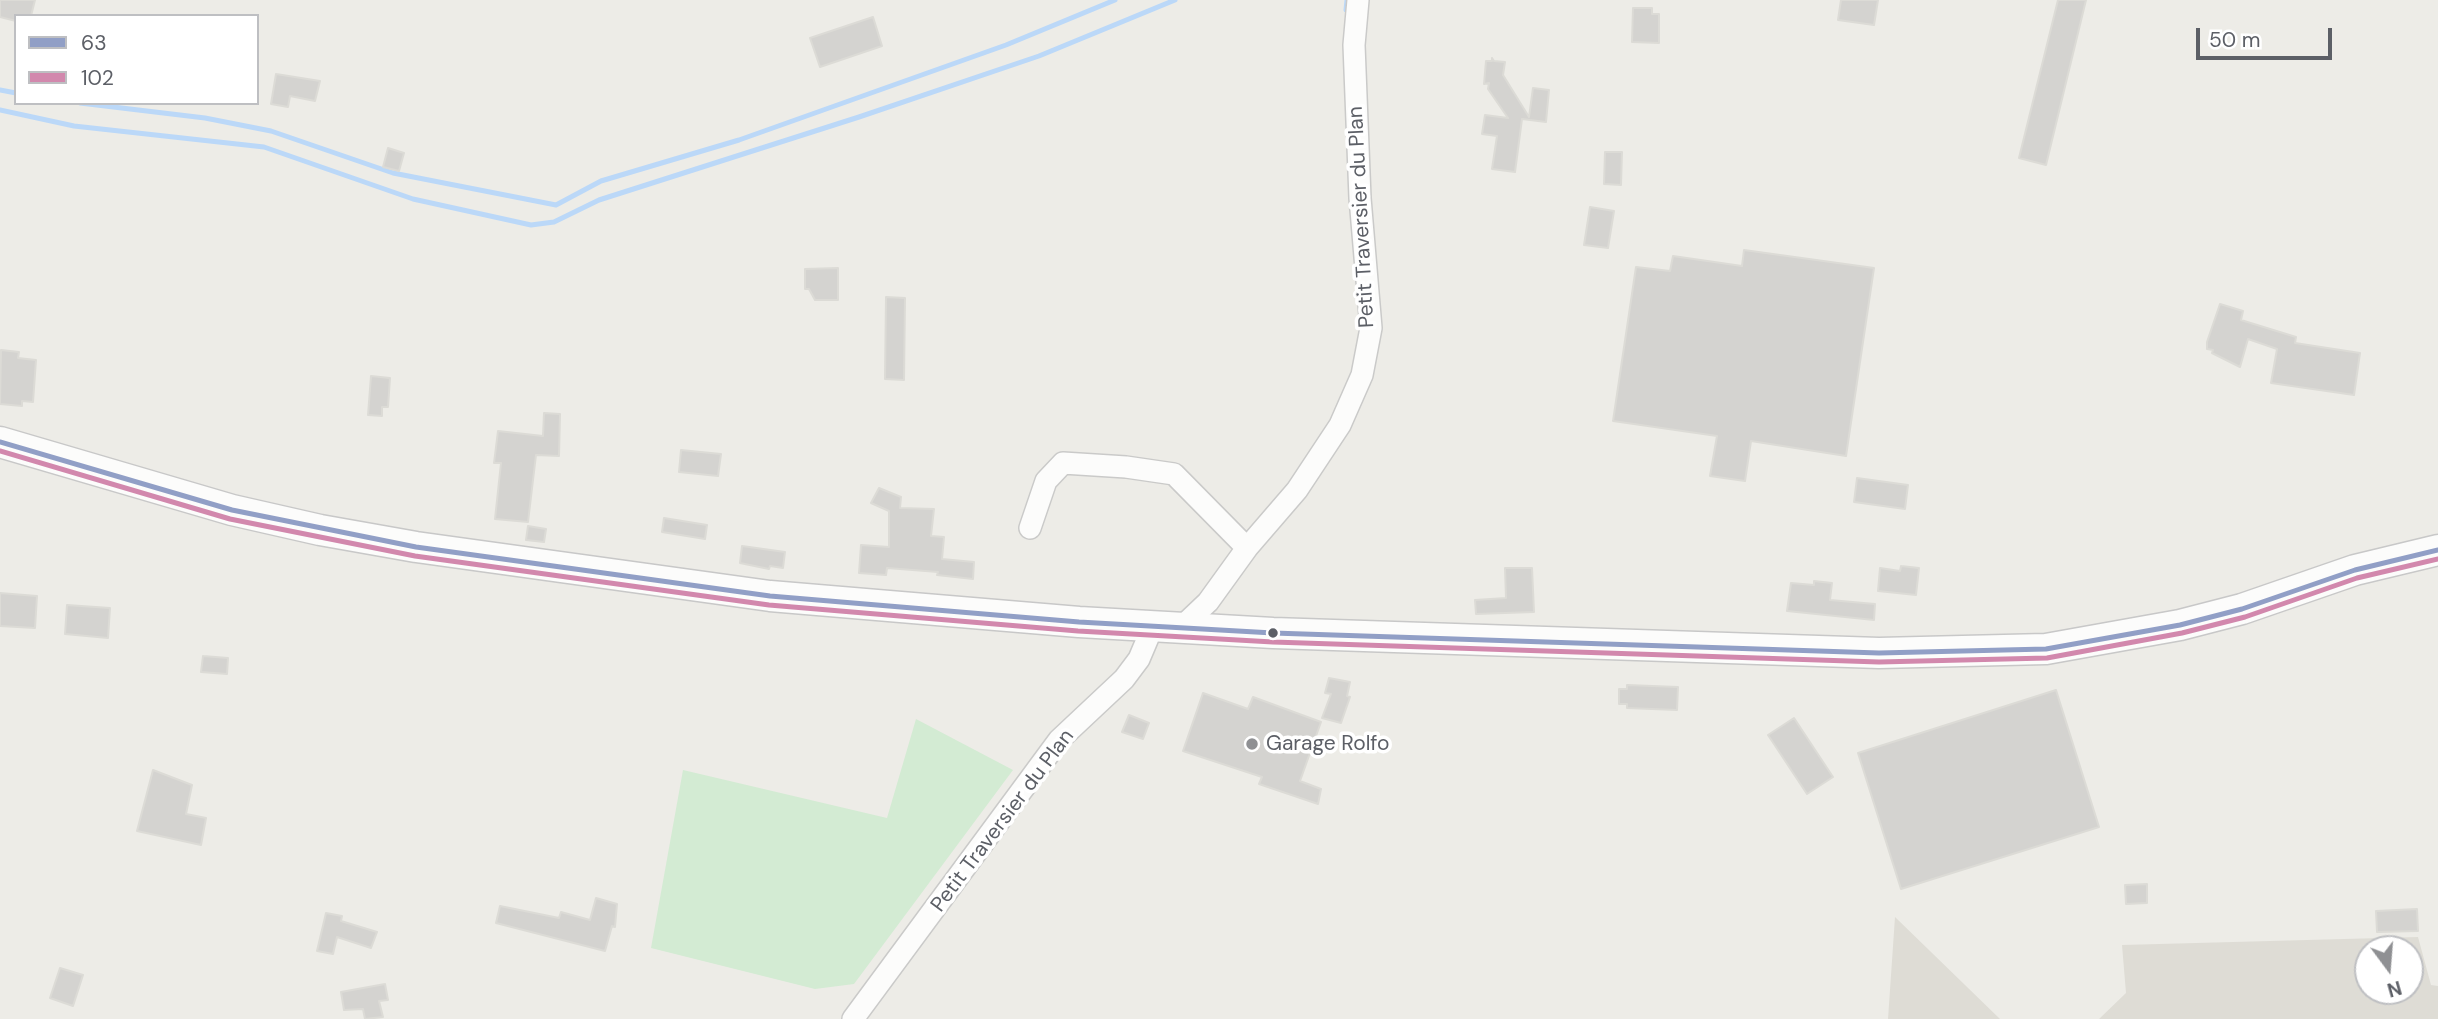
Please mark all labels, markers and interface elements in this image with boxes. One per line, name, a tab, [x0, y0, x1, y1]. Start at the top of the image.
legend	[14, 14, 259, 105]
scale bar	[2200, 14, 2336, 58]
text: 50 m	[2209, 26, 2260, 54]
text: 63	[81, 29, 107, 57]
text: 102	[81, 64, 114, 92]
street label: Petit Traversier du Plan	[1344, 106, 1380, 328]
unlabelled marker	[1266, 626, 1280, 640]
street label: Petit Traversier du Plan	[926, 725, 1080, 917]
place label: Garage Rolfo	[1266, 731, 1390, 757]
marker: Garage Rolfo	[1244, 736, 1260, 752]
north arrow	[2354, 935, 2424, 1005]
text: N	[2384, 975, 2404, 1003]

